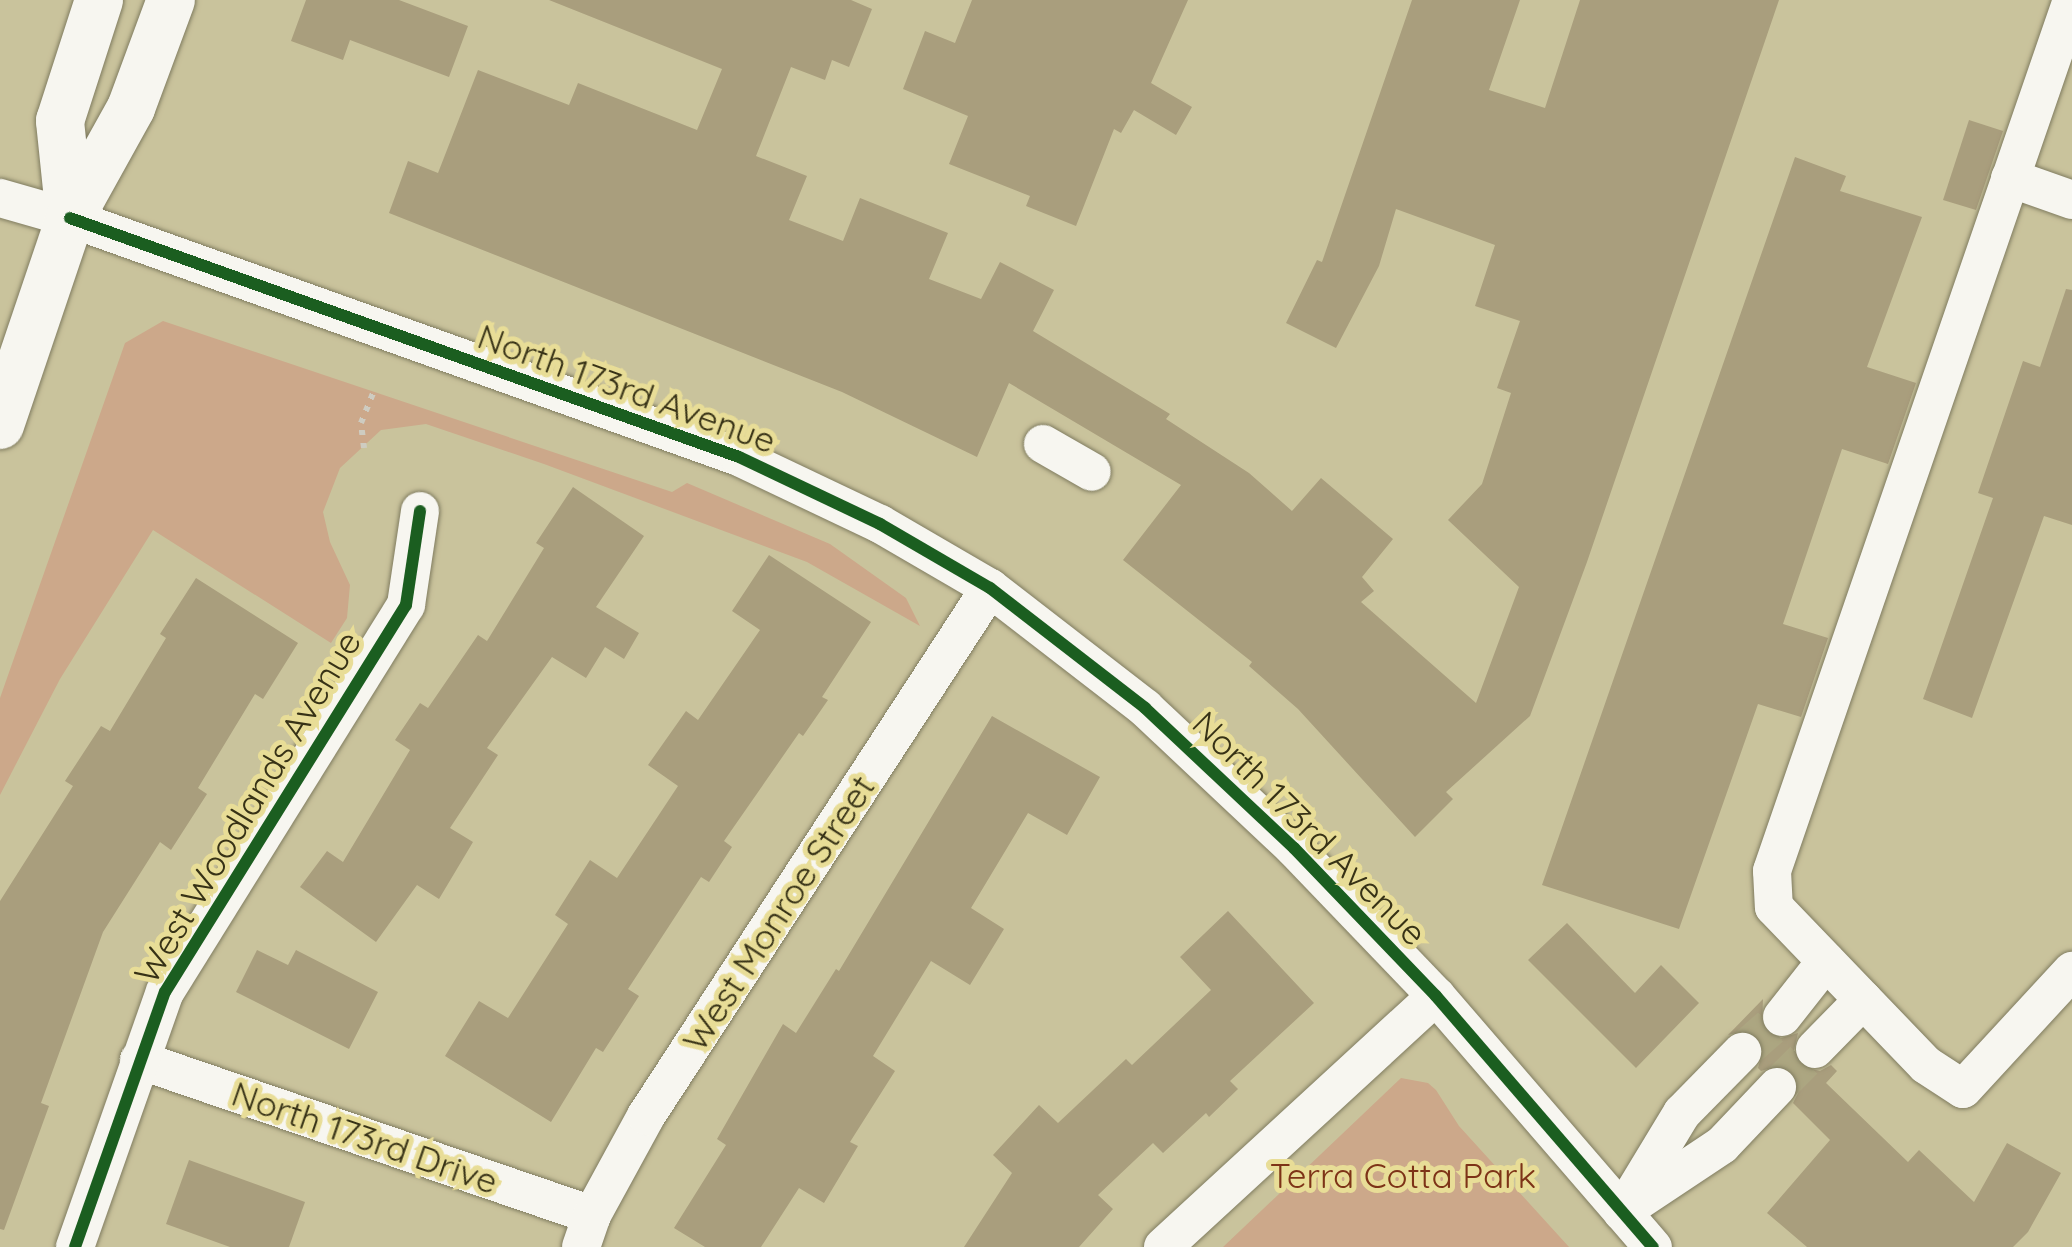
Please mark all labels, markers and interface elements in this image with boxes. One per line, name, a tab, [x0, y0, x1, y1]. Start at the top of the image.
street label: North 173rd Avenue	[472, 315, 782, 461]
street label: West Woodlands Avenue	[125, 623, 369, 991]
street label: North 173rd Avenue	[1184, 702, 1436, 954]
street label: West Monroe Street	[673, 767, 883, 1059]
street label: North 173rd Drive	[227, 1072, 503, 1202]
park label: Terra Cotta Park	[1270, 1154, 1536, 1196]

